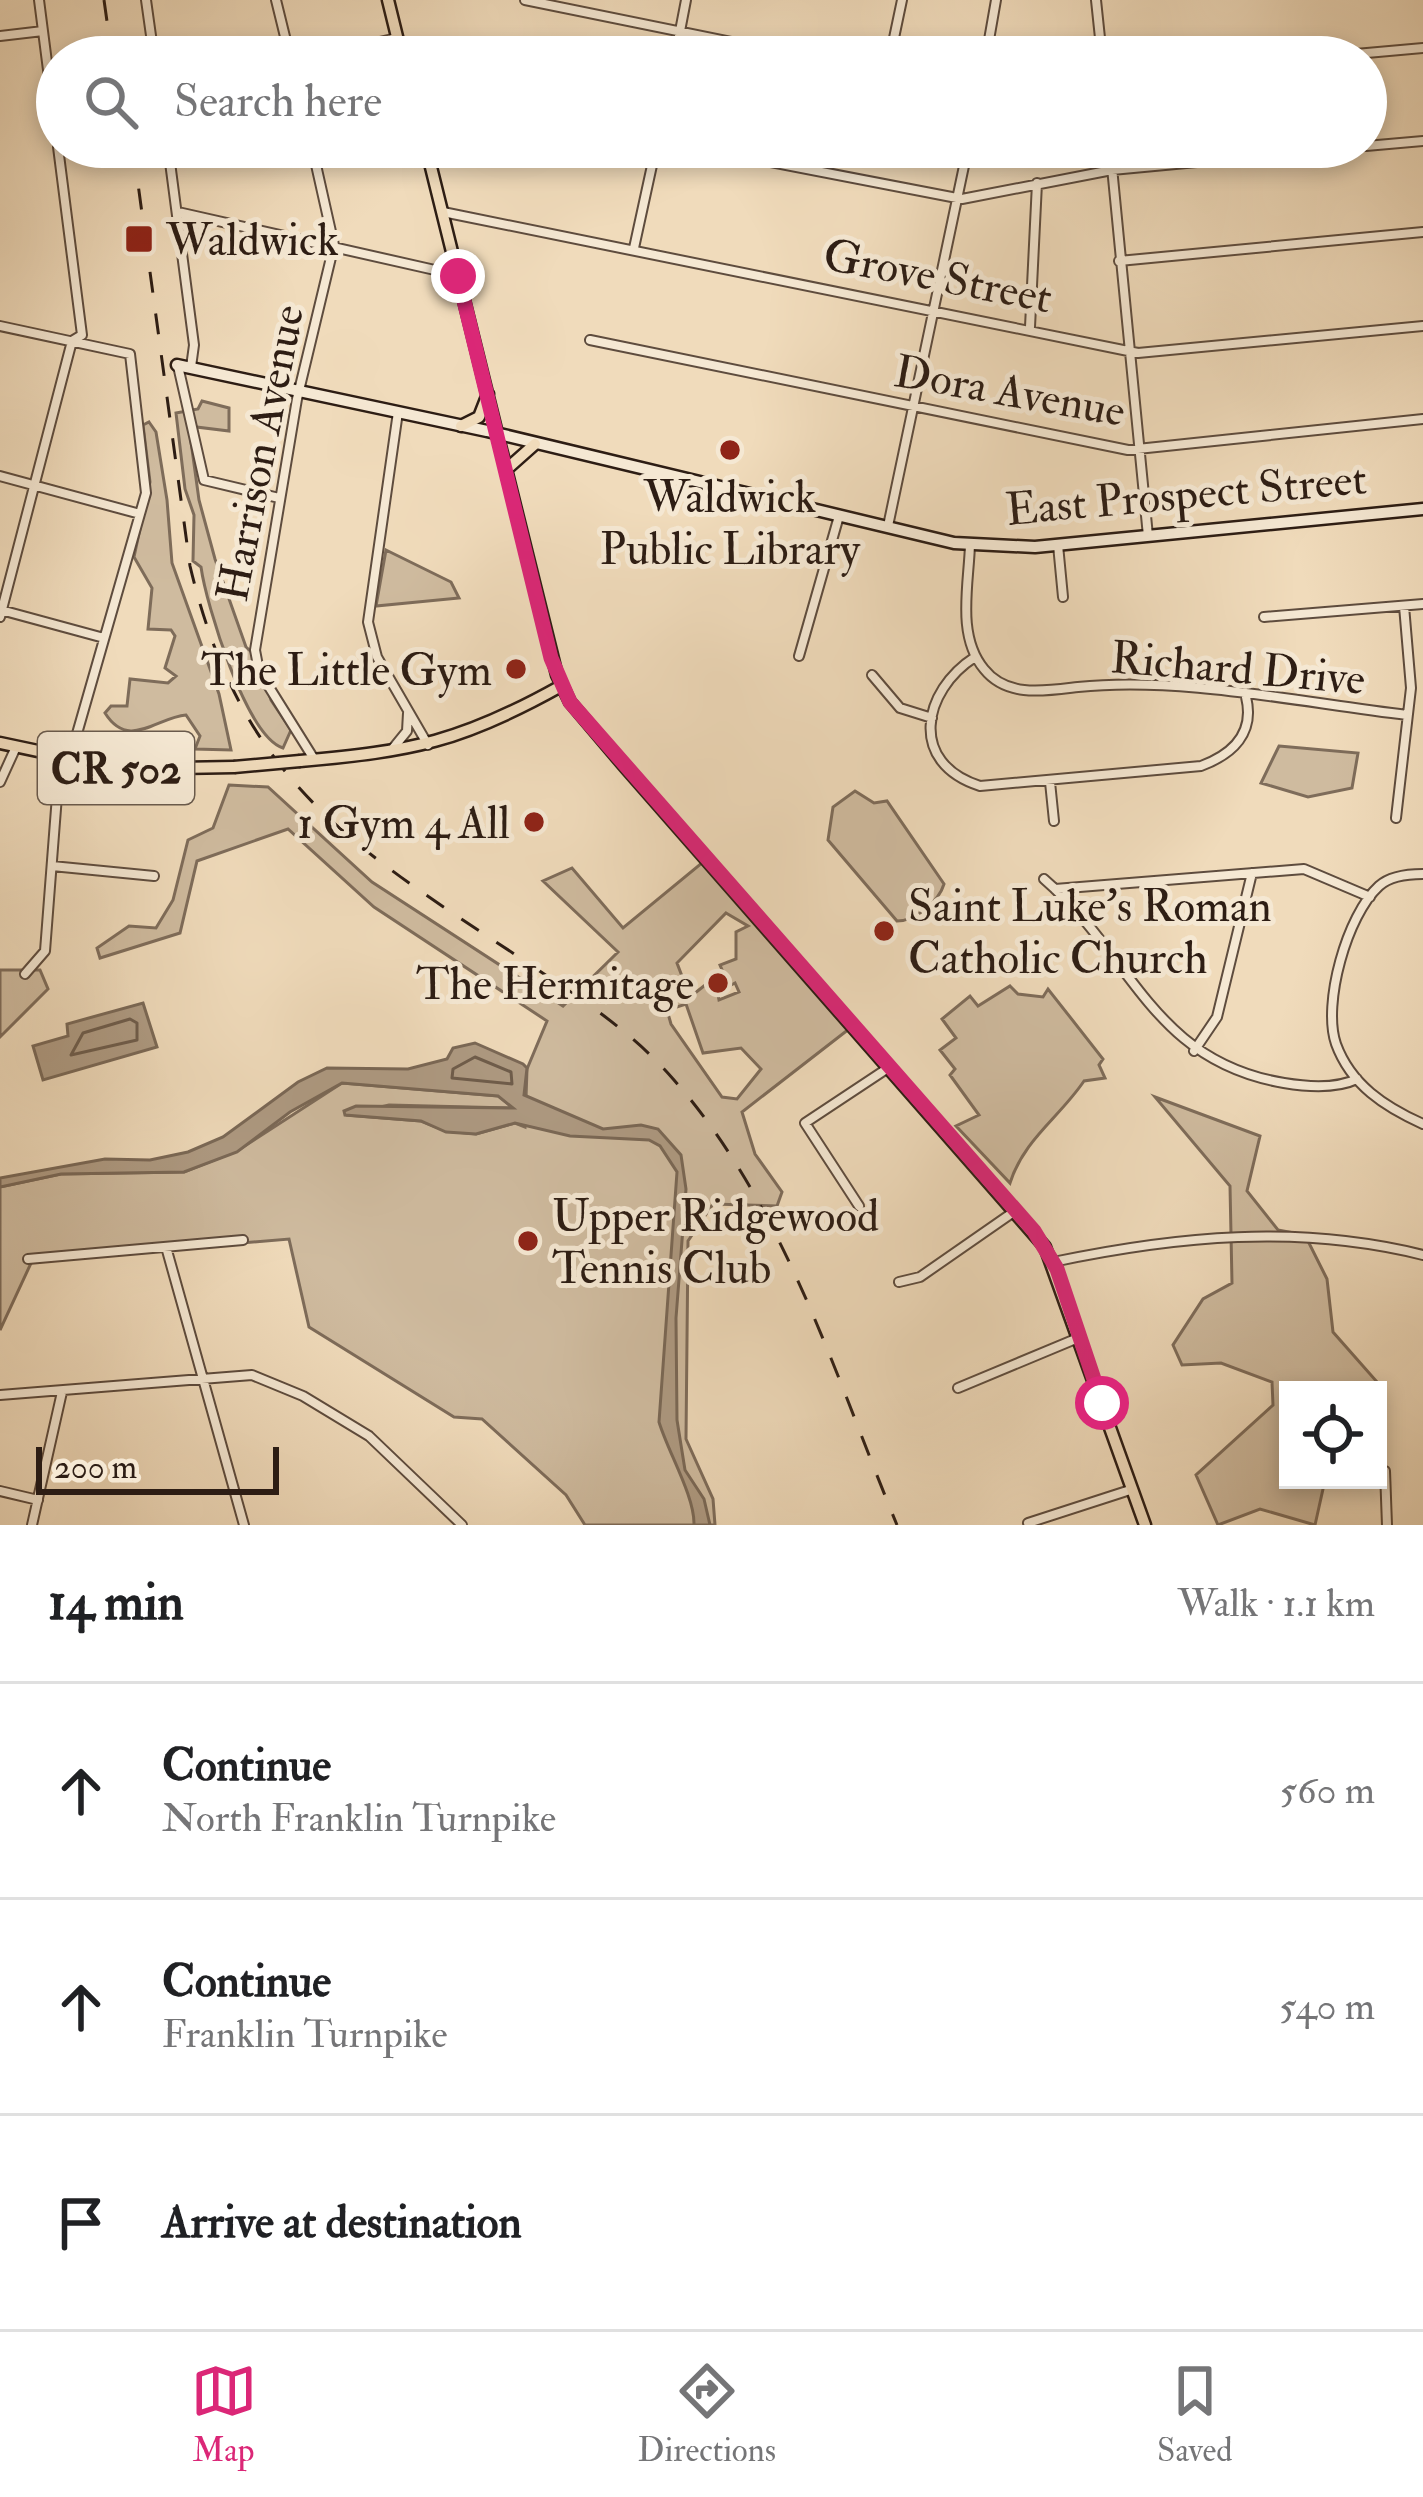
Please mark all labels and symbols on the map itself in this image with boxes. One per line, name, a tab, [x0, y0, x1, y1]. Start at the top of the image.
place label: Waldwick	[165, 213, 339, 269]
marker: Waldwick	[123, 223, 155, 255]
street label: Grove Street	[819, 227, 1057, 327]
route end	[431, 249, 485, 303]
street label: Harrison Avenue	[205, 300, 317, 606]
street label: Dora Avenue	[890, 344, 1129, 440]
marker: Waldwick Public Library	[717, 437, 743, 463]
street label: East Prospect Street	[1003, 451, 1369, 539]
place label: Waldwick Public Library	[600, 470, 861, 578]
street label: Richard Drive	[1108, 630, 1367, 708]
place label: The Little Gym	[201, 643, 492, 699]
marker: The Little Gym	[503, 656, 529, 682]
road number: CR 502	[38, 732, 194, 804]
place label: 1 Gym 4 All	[297, 796, 510, 852]
marker: 1 Gym 4 All	[521, 809, 547, 835]
place label: Saint Luke's Roman Catholic Church	[908, 879, 1272, 987]
marker: Saint Luke's Roman Catholic Church	[871, 918, 897, 944]
place label: The Hermitage	[416, 957, 694, 1013]
marker: The Hermitage	[705, 970, 731, 996]
place label: Upper Ridgewood Tennis Club	[552, 1189, 879, 1297]
marker: Upper Ridgewood Tennis Club	[515, 1228, 541, 1254]
route start	[1075, 1376, 1129, 1430]
scale bar	[36, 1441, 279, 1494]

